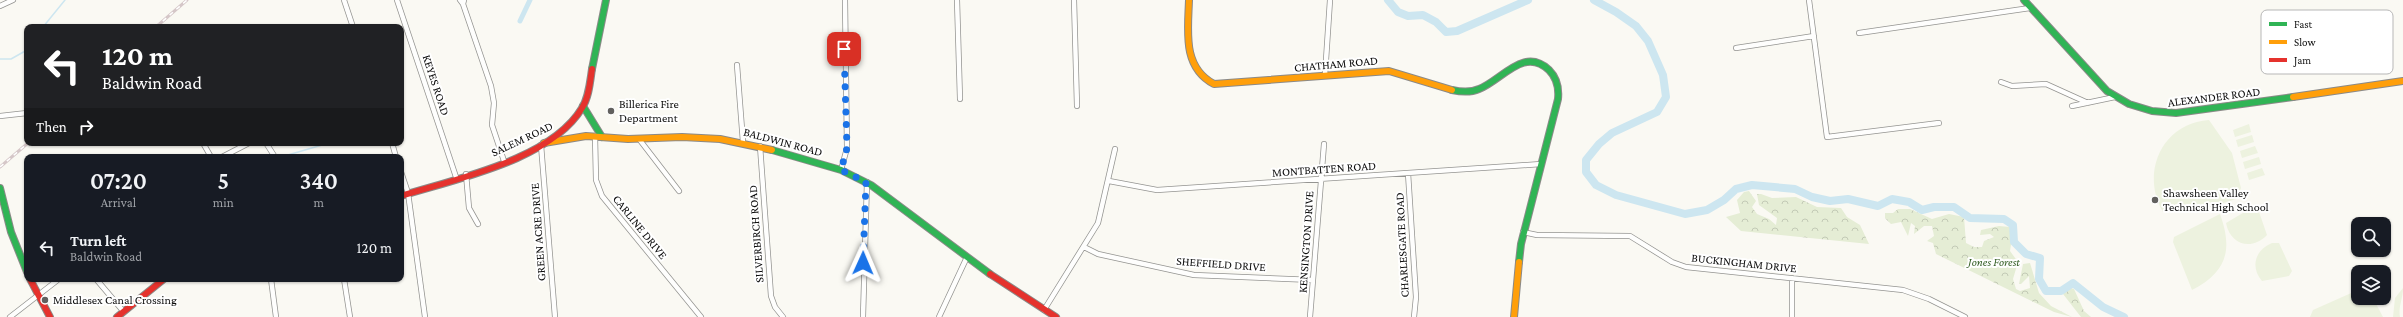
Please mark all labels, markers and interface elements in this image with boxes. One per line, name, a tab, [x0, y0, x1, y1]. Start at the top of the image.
legend	[2261, 10, 2393, 74]
text: Fast	[2294, 18, 2313, 30]
pin	[827, 32, 861, 66]
text: Slow	[2294, 36, 2316, 48]
icon: arrive	[833, 38, 855, 60]
icon: left	[36, 40, 88, 92]
text: 120 m	[102, 40, 173, 71]
street label: KEYES ROAD	[420, 53, 452, 117]
street label: CHATHAM ROAD	[1293, 53, 1379, 75]
text: Jam	[2293, 54, 2311, 67]
text: Baldwin Road	[102, 73, 202, 93]
street label: ALEXANDER ROAD	[2167, 84, 2261, 110]
place label: Billerica Fire Department	[619, 97, 679, 125]
marker: Billerica Fire Department	[606, 106, 616, 116]
icon: right	[75, 116, 97, 138]
text: Then	[36, 119, 67, 135]
street label: SALEM ROAD	[489, 119, 555, 159]
street label: BALDWIN ROAD	[742, 125, 824, 159]
street label: MONTBATTEN ROAD	[1271, 158, 1377, 180]
text: 07:20	[90, 167, 147, 194]
text: 5	[217, 167, 229, 194]
text: 340	[300, 167, 338, 194]
street label: GREEN ACRE DRIVE	[528, 182, 548, 282]
street label: SILVERBIRCH ROAD	[746, 185, 766, 283]
place label: Shawsheen Valley Technical High School	[2163, 186, 2269, 214]
street label: KENSINGTON DRIVE	[1295, 190, 1317, 294]
street label: CARLINE DRIVE	[610, 192, 670, 262]
street label: CHARLESGATE ROAD	[1392, 192, 1412, 298]
text: Arrival	[101, 195, 136, 210]
text: min	[213, 195, 234, 210]
text: m	[314, 195, 324, 210]
marker: Shawsheen Valley Technical High School	[2150, 195, 2160, 205]
map controls	[2351, 217, 2391, 305]
button: search	[2351, 217, 2391, 257]
text: Turn left	[70, 233, 126, 249]
icon: left	[36, 237, 58, 259]
text: 120 m	[357, 240, 392, 256]
position arrow	[842, 242, 884, 284]
text: Baldwin Road	[70, 249, 142, 264]
street label: BUCKINGHAM DRIVE	[1691, 250, 1798, 276]
street label: SHEFFIELD DRIVE	[1176, 254, 1267, 274]
park label: Jones Forest	[1966, 255, 2020, 269]
button: layers	[2351, 265, 2391, 305]
place label: Middlesex Canal Crossing	[53, 293, 177, 307]
marker: Middlesex Canal Crossing	[40, 295, 50, 305]

